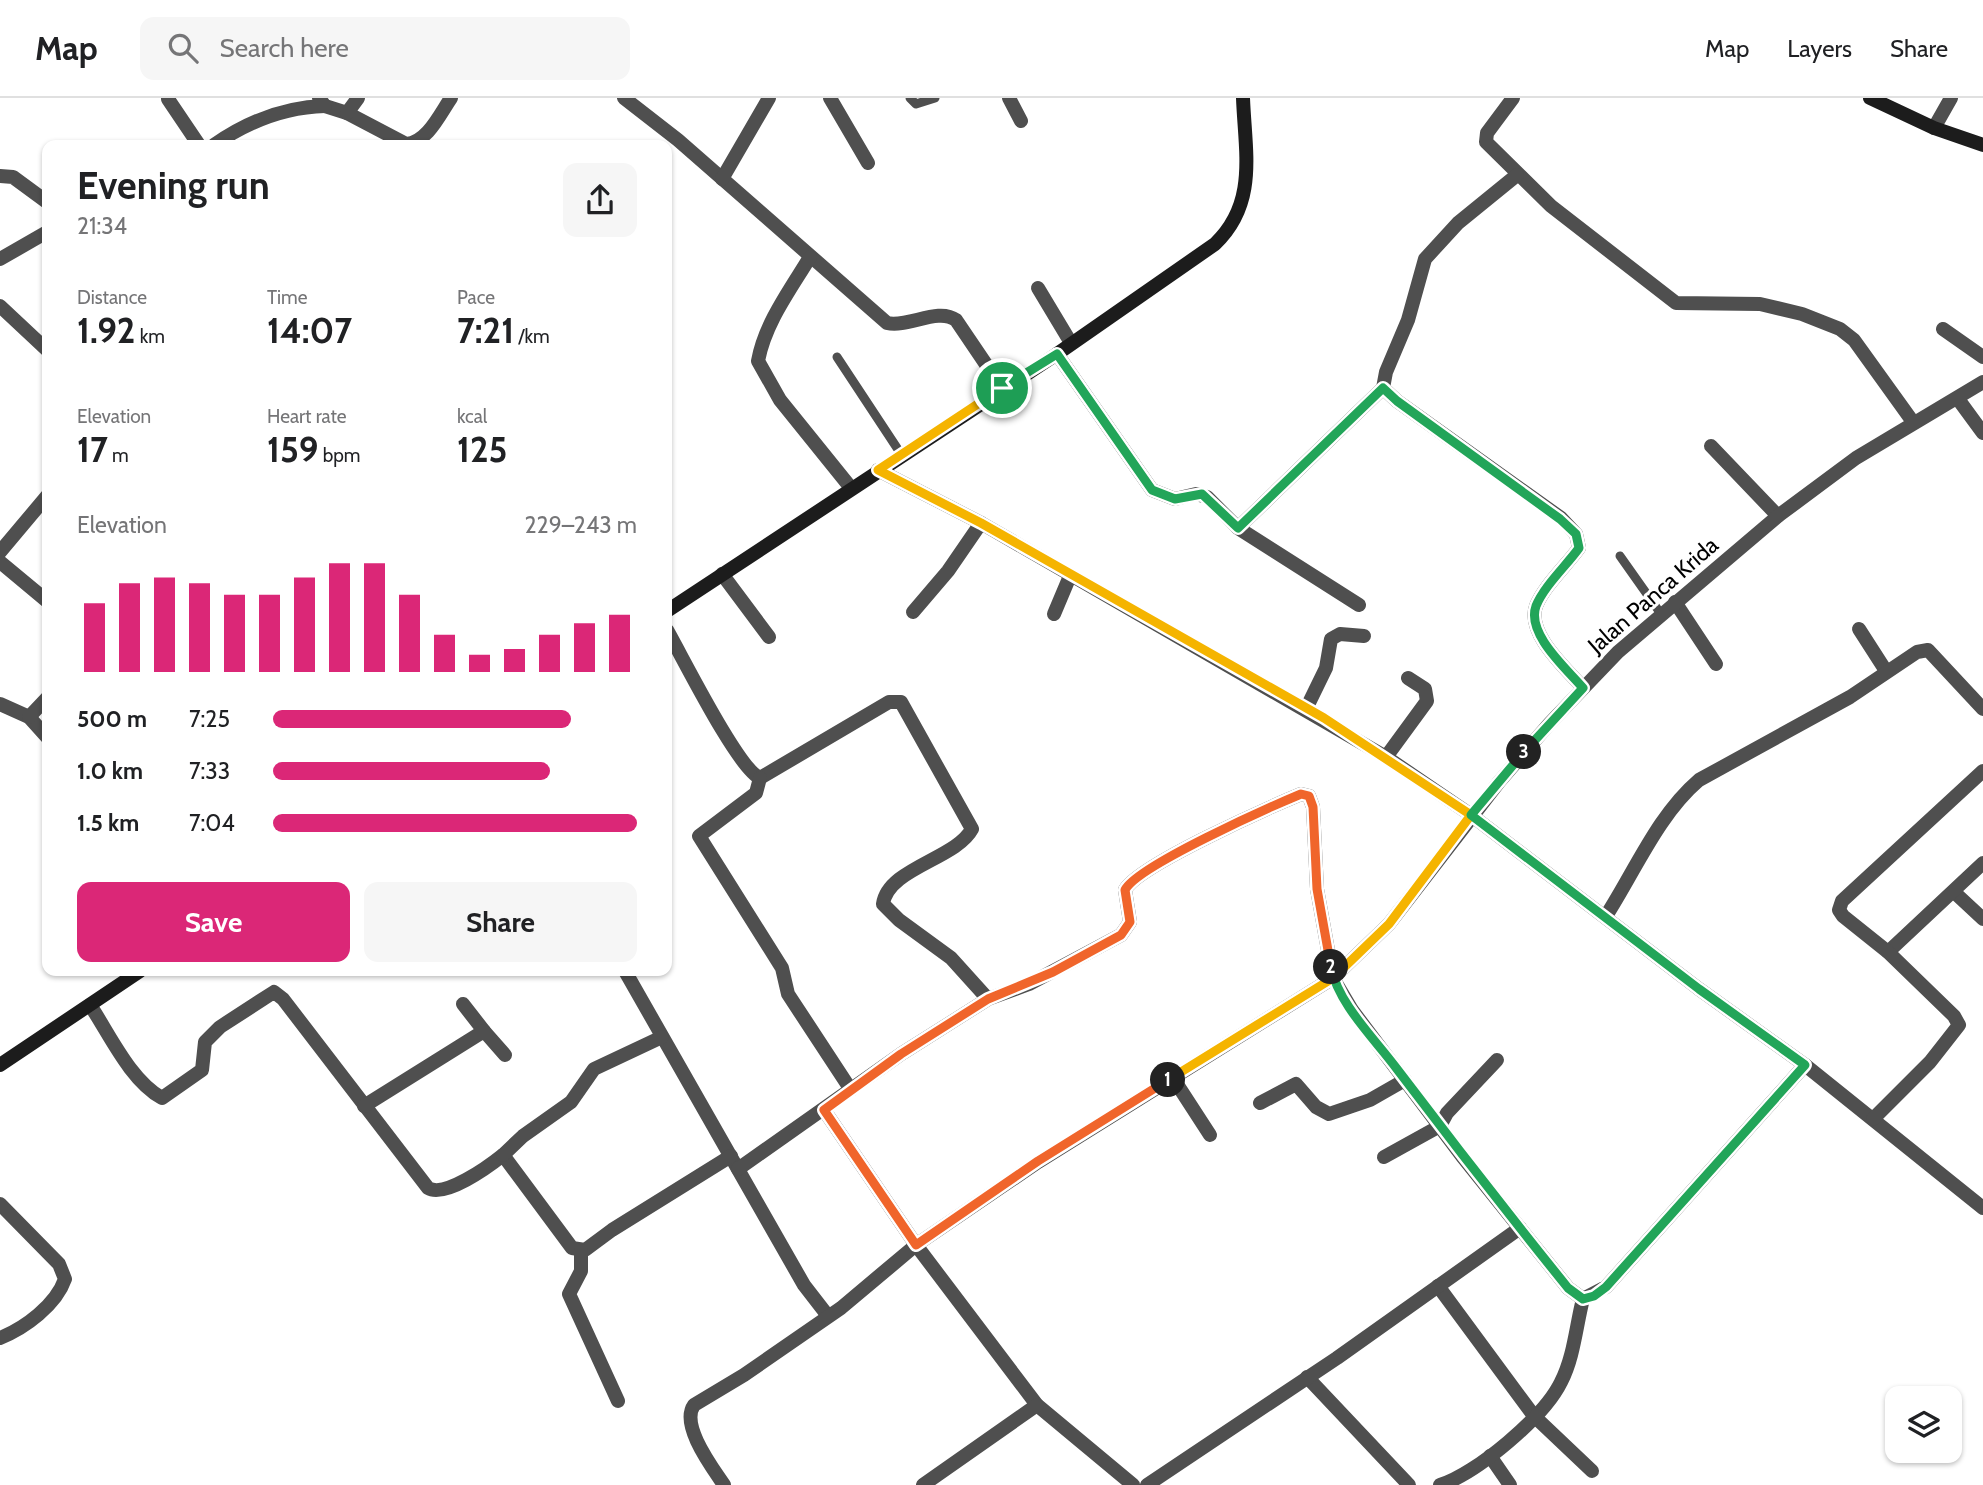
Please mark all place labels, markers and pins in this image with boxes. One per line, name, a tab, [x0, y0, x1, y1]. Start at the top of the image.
pin	[972, 358, 1032, 418]
pin: 3	[1506, 734, 1542, 770]
pin: 2	[1314, 950, 1348, 984]
pin: 1	[1150, 1062, 1186, 1098]

